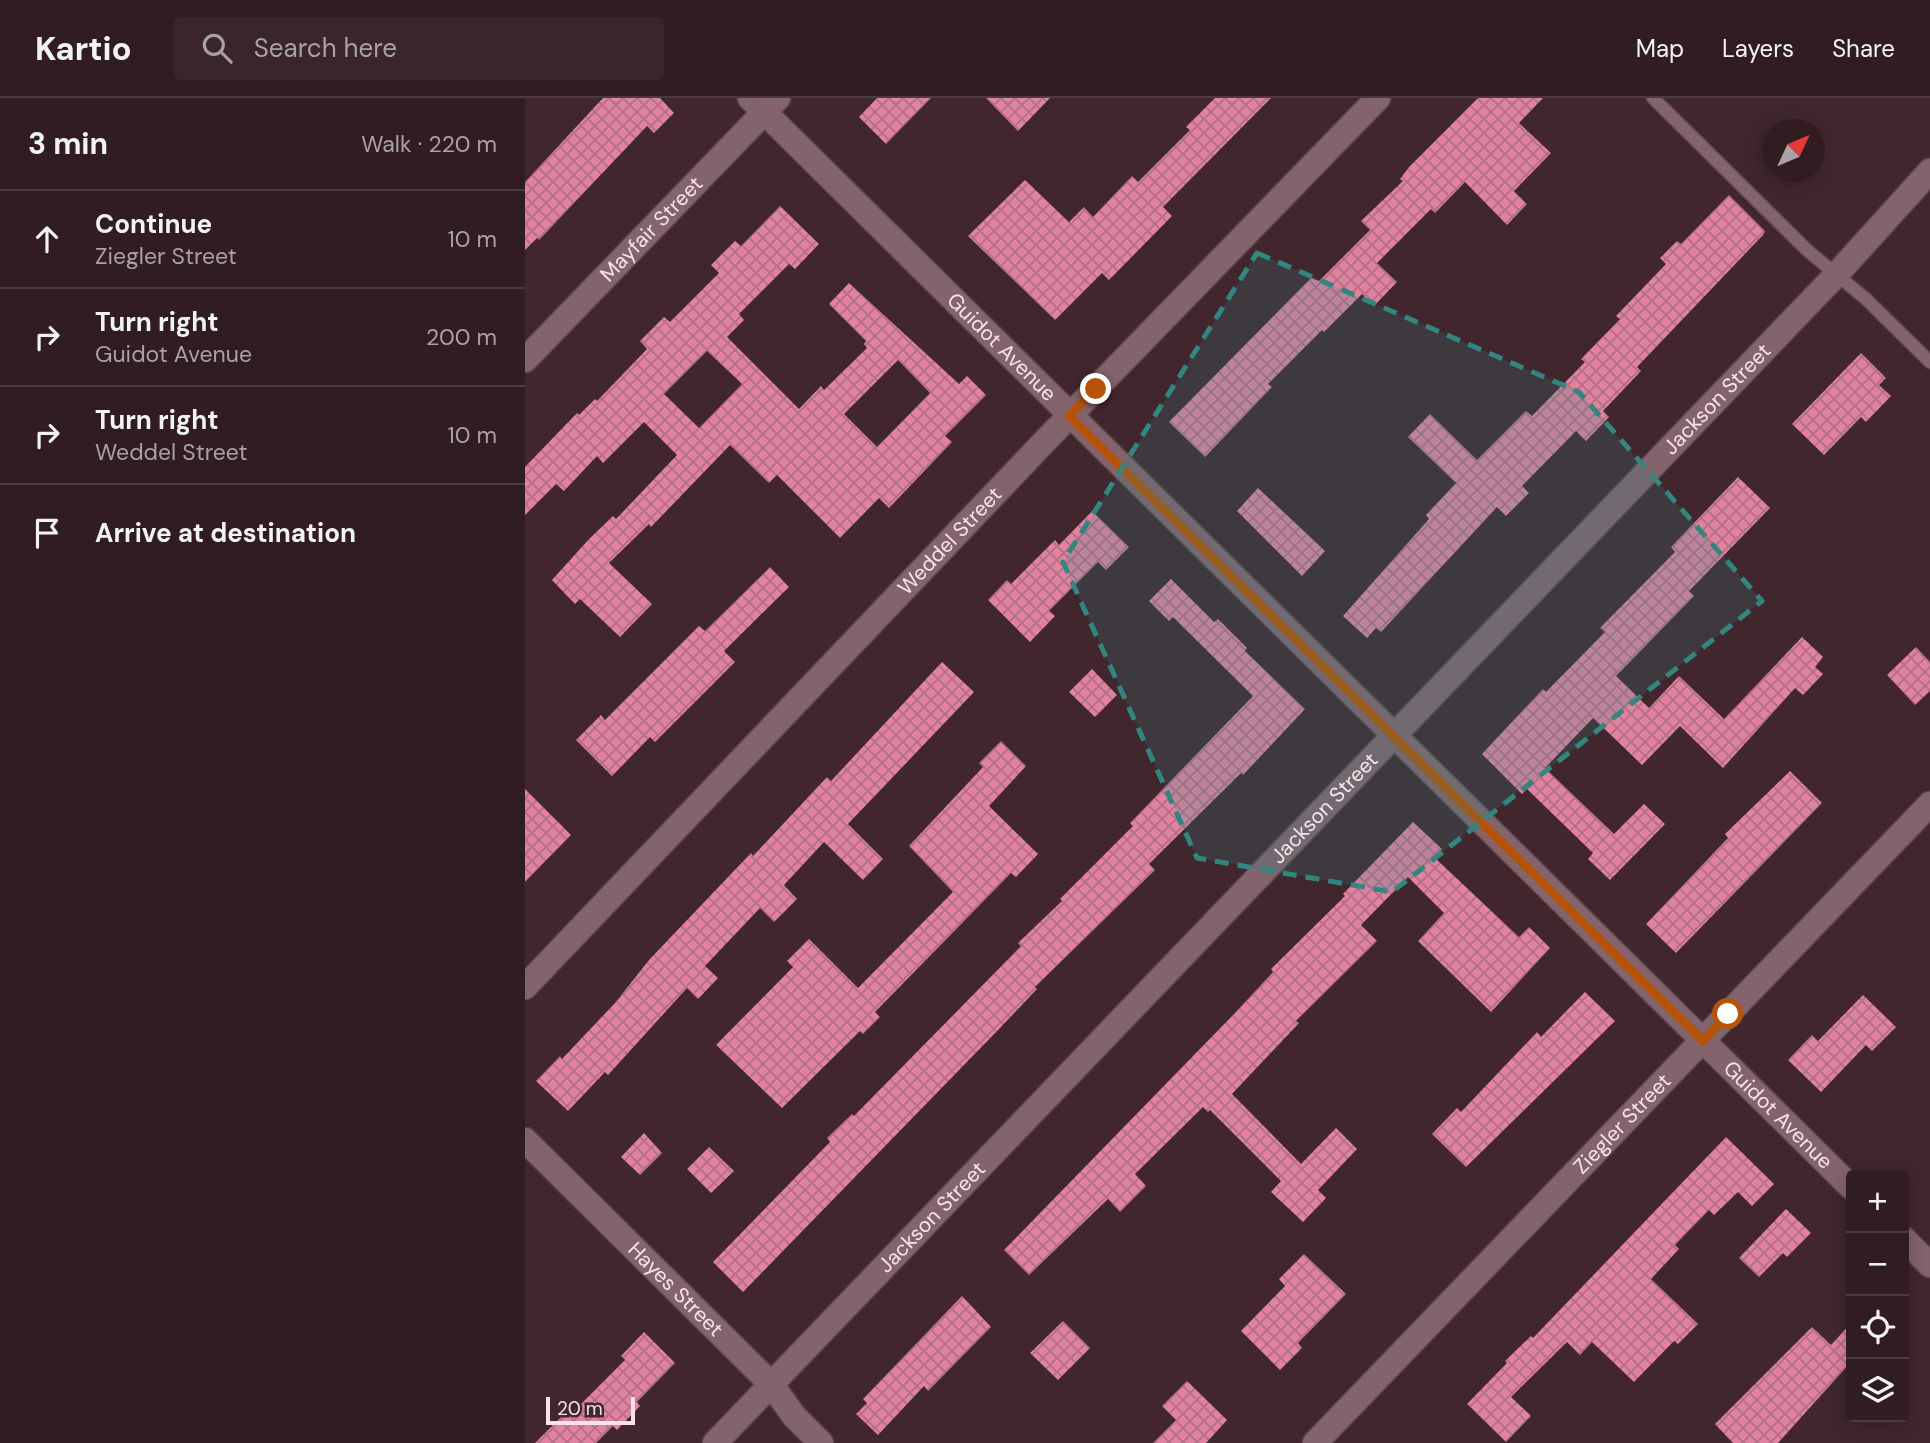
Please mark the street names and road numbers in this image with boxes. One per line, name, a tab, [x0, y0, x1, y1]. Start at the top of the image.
street label: Mayfair Street	[594, 170, 709, 288]
street label: Guidot Avenue	[941, 287, 1063, 407]
street label: Jackson Street	[1657, 337, 1777, 461]
street label: Weddel Street	[892, 481, 1008, 601]
street label: Jackson Street	[1264, 746, 1384, 870]
street label: Guidot Avenue	[1717, 1054, 1839, 1175]
street label: Ziegler Street	[1567, 1067, 1677, 1180]
street label: Jackson Street	[872, 1155, 992, 1279]
street label: Hayes Street	[622, 1236, 729, 1343]

